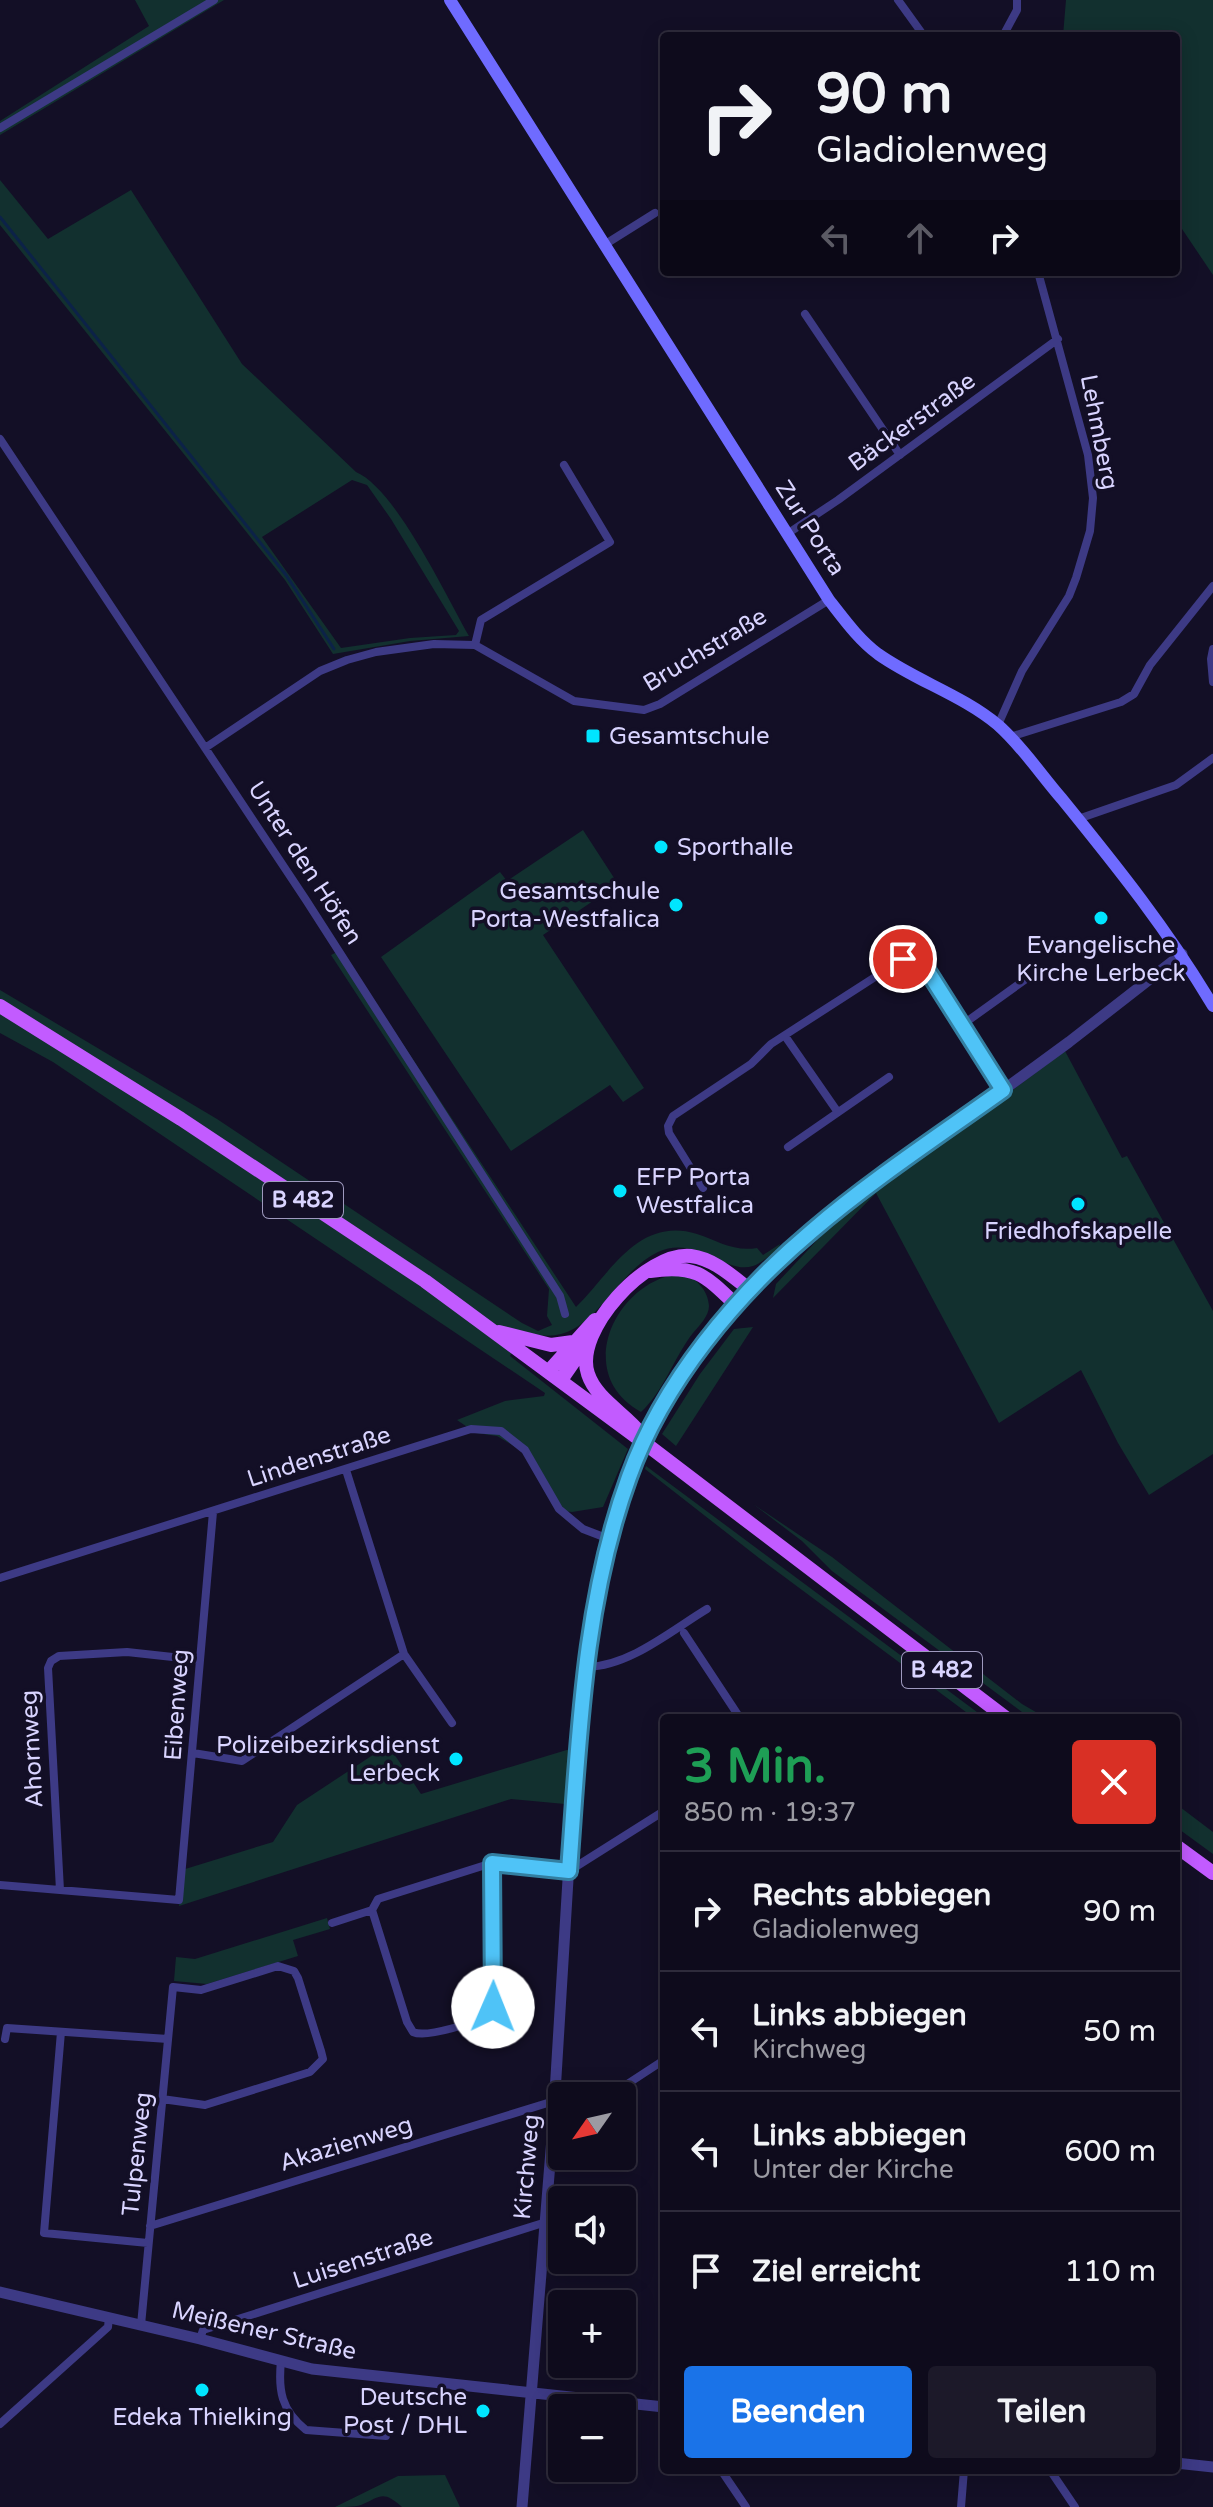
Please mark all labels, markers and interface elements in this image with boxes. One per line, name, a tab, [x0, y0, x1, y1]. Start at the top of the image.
text: 90 m	[816, 61, 952, 128]
icon: right	[684, 64, 788, 168]
text: Gladiolenweg	[816, 129, 1048, 172]
icon: left	[814, 216, 858, 260]
icon: ahead	[898, 216, 942, 260]
icon: right	[982, 216, 1026, 260]
street label: Bäckerstraße	[843, 366, 981, 478]
street label: Lehmberg	[1074, 372, 1124, 492]
street label: Zur Porta	[769, 475, 851, 581]
street label: Bruchstraße	[638, 602, 772, 698]
place label: Gesamtschule	[609, 722, 770, 751]
marker: Gesamtschule	[584, 727, 602, 745]
street label: Unter den Höfen	[241, 776, 369, 950]
place label: Sporthalle	[677, 833, 793, 862]
marker: Sporthalle	[652, 838, 670, 856]
place label: Gesamtschule Porta-Westfalica	[470, 877, 660, 934]
marker: Gesamtschule Porta-Westfalica	[667, 896, 685, 914]
marker: Evangelische Kirche Lerbeck	[1092, 909, 1110, 927]
pin	[869, 925, 937, 993]
place label: Evangelische Kirche Lerbeck	[1016, 931, 1186, 988]
icon: arrive	[881, 937, 925, 981]
place label: EFP Porta Westfalica	[636, 1163, 754, 1220]
road number: B 482	[263, 1182, 343, 1218]
marker: EFP Porta Westfalica	[611, 1182, 629, 1200]
marker: Friedhofskapelle	[1069, 1195, 1087, 1213]
place label: Friedhofskapelle	[984, 1217, 1172, 1246]
street label: Lindenstraße	[244, 1420, 394, 1494]
street label: Eibenweg	[159, 1648, 195, 1762]
road number: B 482	[902, 1652, 982, 1688]
street label: Ahornweg	[14, 1689, 50, 1809]
place label: Polizeibezirksdienst Lerbeck	[216, 1731, 440, 1788]
text: 3 Min.	[684, 1738, 826, 1796]
button: close	[1072, 1740, 1156, 1824]
marker: Polizeibezirksdienst Lerbeck	[447, 1750, 465, 1768]
text: 850 m · 19:37	[684, 1797, 856, 1828]
text: Rechts abbiegen	[752, 1877, 991, 1914]
icon: right	[684, 1889, 728, 1933]
text: 90 m	[1083, 1893, 1156, 1930]
text: Gladiolenweg	[752, 1914, 920, 1945]
position arrow	[451, 1965, 535, 2049]
text: Links abbiegen	[752, 1997, 967, 2034]
icon: left	[684, 2009, 728, 2053]
text: 50 m	[1083, 2013, 1156, 2050]
text: Kirchweg	[752, 2034, 866, 2065]
north arrow	[548, 2082, 636, 2170]
map controls	[548, 2082, 636, 2482]
street label: Tulpenweg	[116, 2091, 158, 2217]
street label: Akazienweg	[276, 2110, 416, 2178]
street label: Kirchweg	[508, 2113, 546, 2221]
text: Links abbiegen	[752, 2117, 967, 2154]
icon: left	[684, 2129, 728, 2173]
text: 600 m	[1064, 2133, 1156, 2170]
text: Unter der Kirche	[752, 2154, 954, 2185]
button: sound	[548, 2186, 636, 2274]
street label: Luisenstraße	[289, 2223, 437, 2295]
icon: arrive	[684, 2249, 728, 2293]
text: Ziel erreicht	[752, 2253, 920, 2290]
text: 110 m	[1064, 2253, 1156, 2290]
button: +	[548, 2290, 636, 2378]
street label: Meißener Straße	[169, 2296, 359, 2366]
button: Beenden	[684, 2366, 912, 2458]
button: Teilen	[928, 2366, 1156, 2458]
marker: Edeka Thielking	[193, 2381, 211, 2399]
place label: Deutsche Post / DHL	[343, 2383, 467, 2440]
button: −	[548, 2394, 636, 2482]
marker: Deutsche Post / DHL	[474, 2402, 492, 2420]
place label: Edeka Thielking	[112, 2403, 292, 2432]

